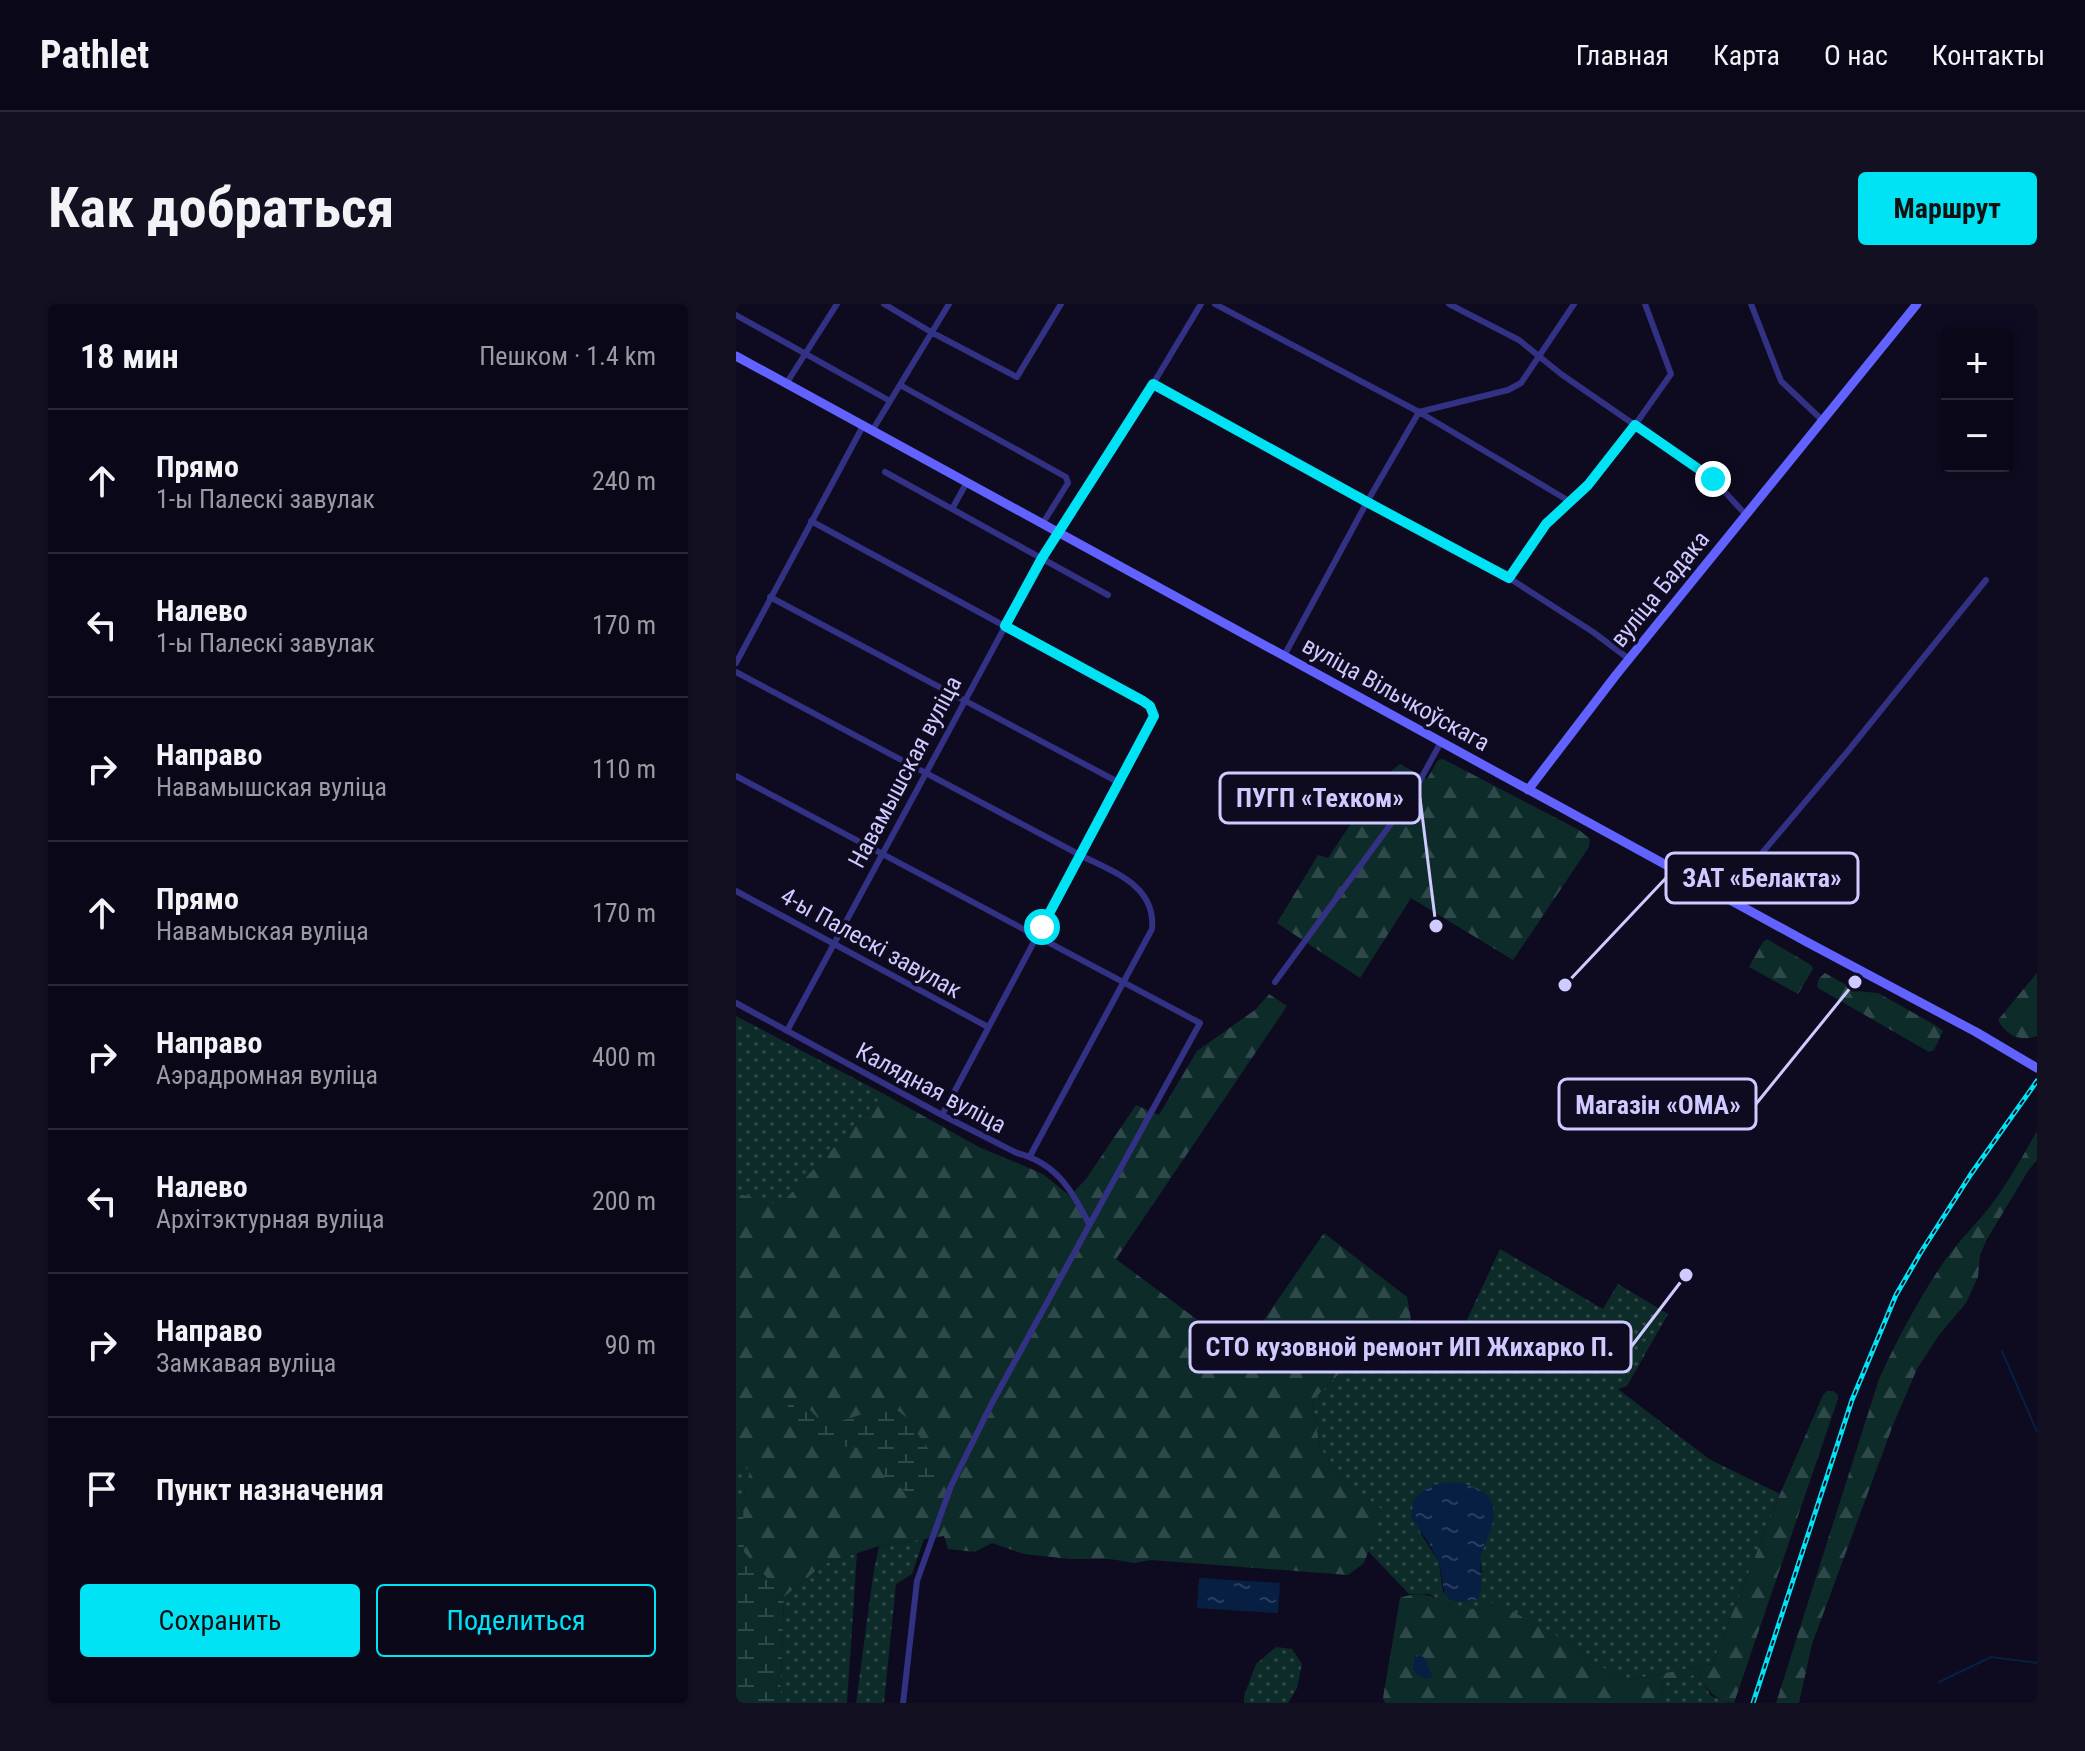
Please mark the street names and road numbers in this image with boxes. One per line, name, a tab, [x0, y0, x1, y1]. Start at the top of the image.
street label: вуліца Бадака	[1605, 525, 1715, 653]
street label: вуліца Вільчкоўскага	[1297, 631, 1495, 757]
street label: Навамышская вуліца	[843, 671, 967, 873]
street label: 4-ы Палескі завулак	[776, 882, 967, 1004]
street label: Калядная вуліца	[851, 1037, 1011, 1139]

